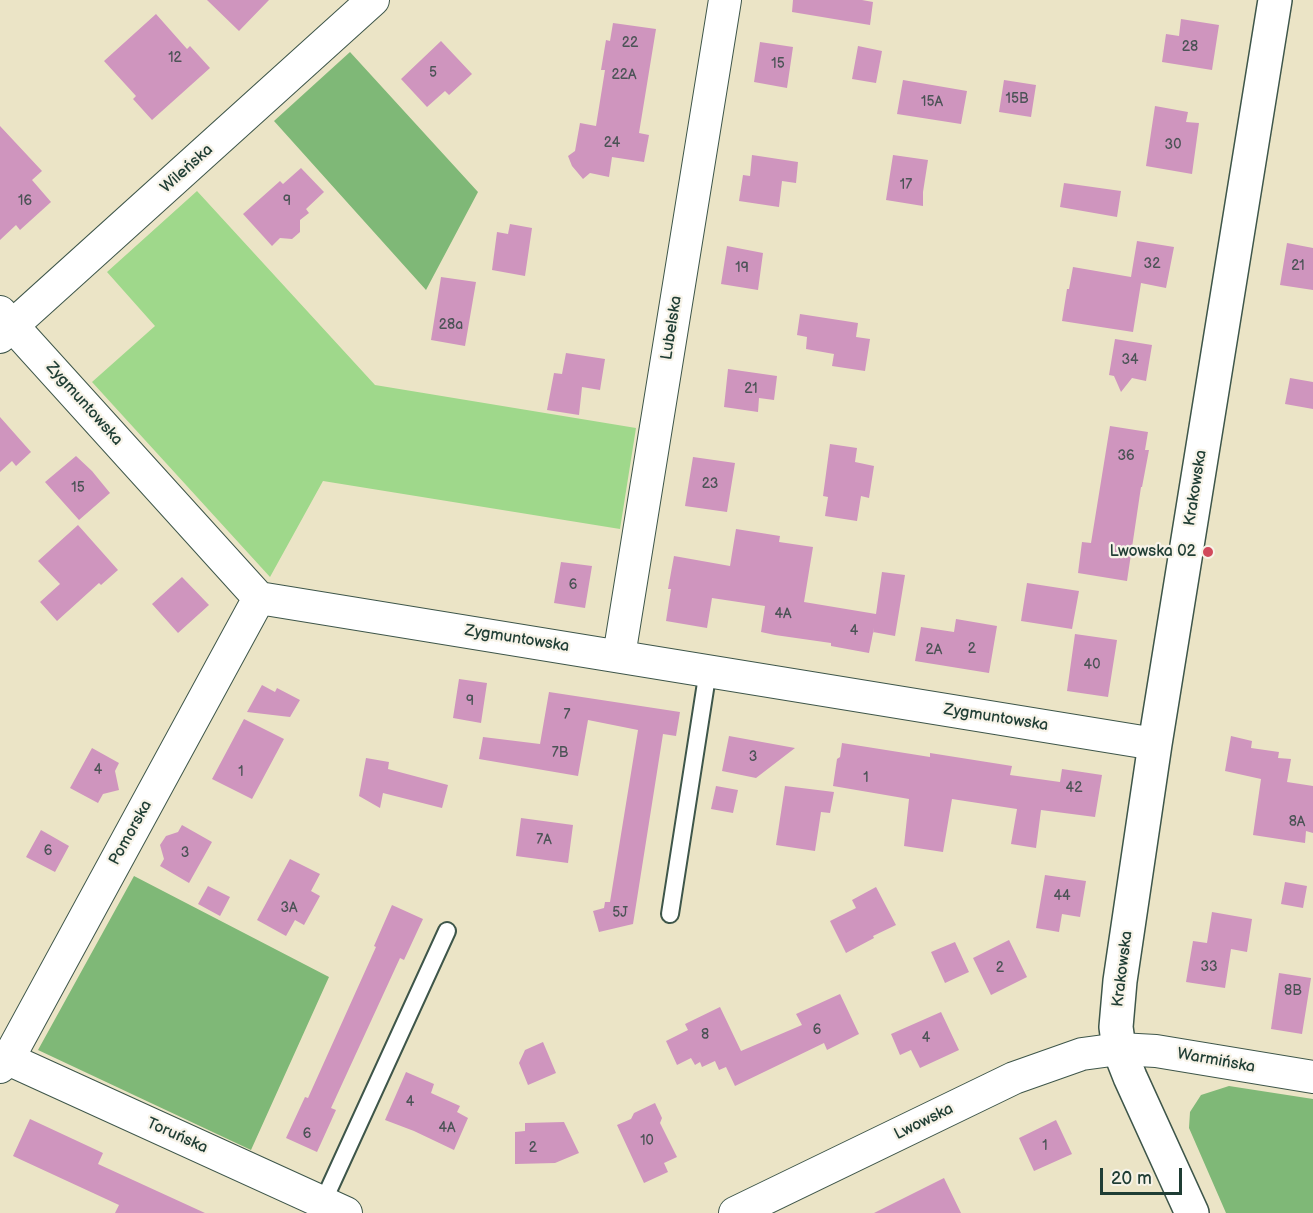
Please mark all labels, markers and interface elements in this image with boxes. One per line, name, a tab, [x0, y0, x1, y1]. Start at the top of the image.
house number: 22	[622, 35, 638, 51]
house number: 28	[1182, 39, 1198, 55]
house number: 12	[168, 50, 182, 66]
house number: 15	[771, 56, 785, 72]
house number: 5	[429, 65, 437, 81]
house number: 22A	[611, 67, 637, 83]
house number: 15B	[1005, 91, 1029, 107]
house number: 15A	[921, 94, 943, 110]
house number: 24	[604, 135, 620, 151]
house number: 30	[1165, 137, 1181, 153]
street label: Wileńska	[157, 141, 217, 197]
house number: 17	[900, 177, 912, 193]
house number: 16	[18, 193, 32, 209]
house number: 9	[283, 193, 291, 209]
house number: 32	[1144, 256, 1160, 272]
house number: 21	[1291, 258, 1305, 274]
house number: 19	[735, 260, 749, 276]
street label: Lubelska	[657, 295, 687, 361]
house number: 28a	[439, 317, 463, 333]
house number: 34	[1121, 352, 1139, 368]
street label: Zygmuntowska	[42, 358, 126, 450]
house number: 21	[744, 381, 758, 397]
house number: 36	[1117, 448, 1135, 464]
street label: Krakowska	[1181, 449, 1211, 527]
house number: 23	[702, 476, 718, 492]
house number: 15	[71, 480, 85, 496]
place label: Lwowska 02	[1109, 542, 1196, 562]
marker: Lwowska 02	[1201, 545, 1215, 559]
house number: 6	[569, 577, 577, 593]
house number: 4A	[774, 606, 792, 622]
street label: Zygmuntowska	[463, 621, 571, 657]
house number: 4	[850, 623, 858, 639]
house number: 2	[968, 641, 976, 657]
house number: 2A	[926, 642, 942, 658]
house number: 40	[1084, 657, 1100, 673]
house number: 9	[466, 693, 474, 709]
street label: Zygmuntowska	[942, 700, 1050, 736]
house number: 7	[564, 707, 570, 723]
house number: 7B	[552, 745, 568, 761]
house number: 3	[749, 749, 757, 765]
house number: 4	[94, 762, 102, 778]
house number: 1	[238, 764, 244, 780]
house number: 1	[863, 770, 869, 786]
house number: 42	[1066, 780, 1082, 796]
street label: Pomorska	[105, 797, 157, 869]
house number: 8A	[1289, 814, 1305, 830]
house number: 7A	[536, 832, 552, 848]
house number: 6	[44, 843, 52, 859]
house number: 3	[181, 845, 189, 861]
house number: 44	[1053, 888, 1071, 904]
house number: 3A	[280, 900, 298, 916]
house number: 5J	[612, 905, 628, 921]
street label: Krakowska	[1109, 930, 1137, 1008]
house number: 33	[1200, 959, 1218, 975]
house number: 2	[996, 960, 1004, 976]
house number: 8B	[1284, 983, 1302, 999]
house number: 6	[813, 1022, 821, 1038]
house number: 8	[701, 1027, 709, 1043]
house number: 4	[922, 1030, 930, 1046]
street label: Warmińska	[1176, 1045, 1256, 1077]
house number: 4	[406, 1094, 414, 1110]
street label: Lwowska	[891, 1099, 957, 1145]
street label: Toruńska	[143, 1114, 211, 1158]
house number: 4A	[438, 1120, 456, 1136]
house number: 6	[303, 1126, 311, 1142]
house number: 10	[640, 1133, 654, 1149]
house number: 1	[1042, 1138, 1048, 1154]
house number: 2	[529, 1140, 537, 1156]
scale bar	[1103, 1156, 1186, 1194]
text: 20 m	[1111, 1168, 1152, 1189]

